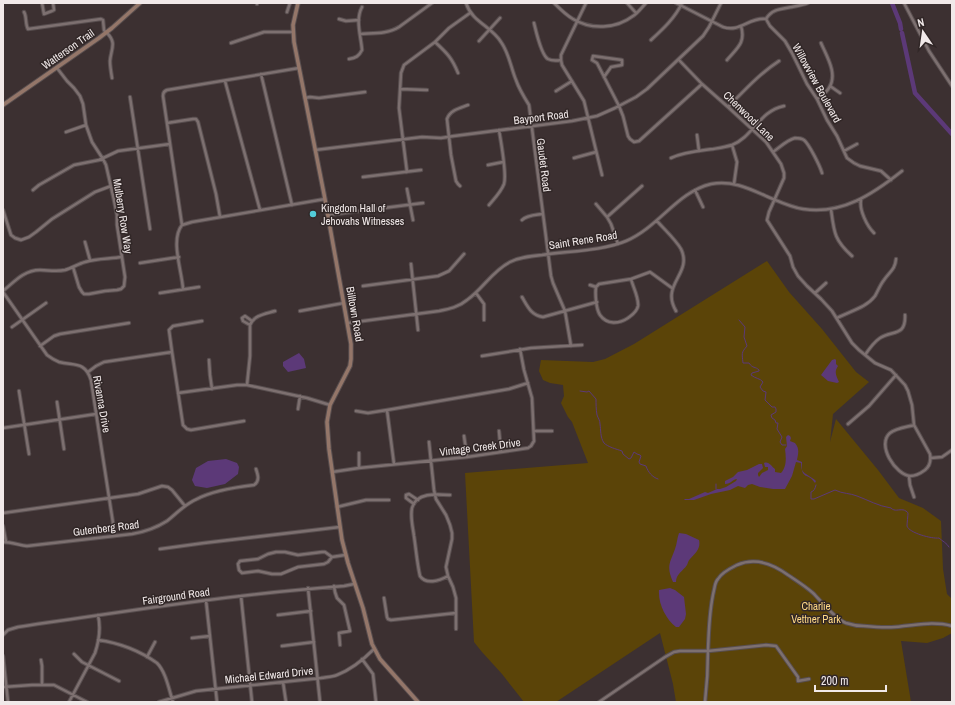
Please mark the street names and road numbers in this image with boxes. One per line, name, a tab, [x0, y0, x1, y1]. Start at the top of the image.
street label: Watterson Trail	[39, 26, 97, 72]
street label: Willowview Boulevard	[789, 41, 845, 125]
street label: Chenwood Lane	[721, 88, 777, 144]
street label: Bayport Road	[513, 107, 569, 127]
street label: Gaudet Road	[534, 138, 554, 192]
street label: Mulberry Row Way	[110, 177, 136, 255]
street label: Saint Rene Road	[548, 228, 618, 252]
street label: Billtown Road	[343, 285, 367, 343]
street label: Rivanna Drive	[90, 374, 114, 434]
street label: Vintage Creek Drive	[439, 435, 521, 459]
street label: Gutenberg Road	[72, 517, 140, 539]
street label: Fairground Road	[141, 584, 211, 608]
street label: Michael Edward Drive	[224, 663, 314, 687]

